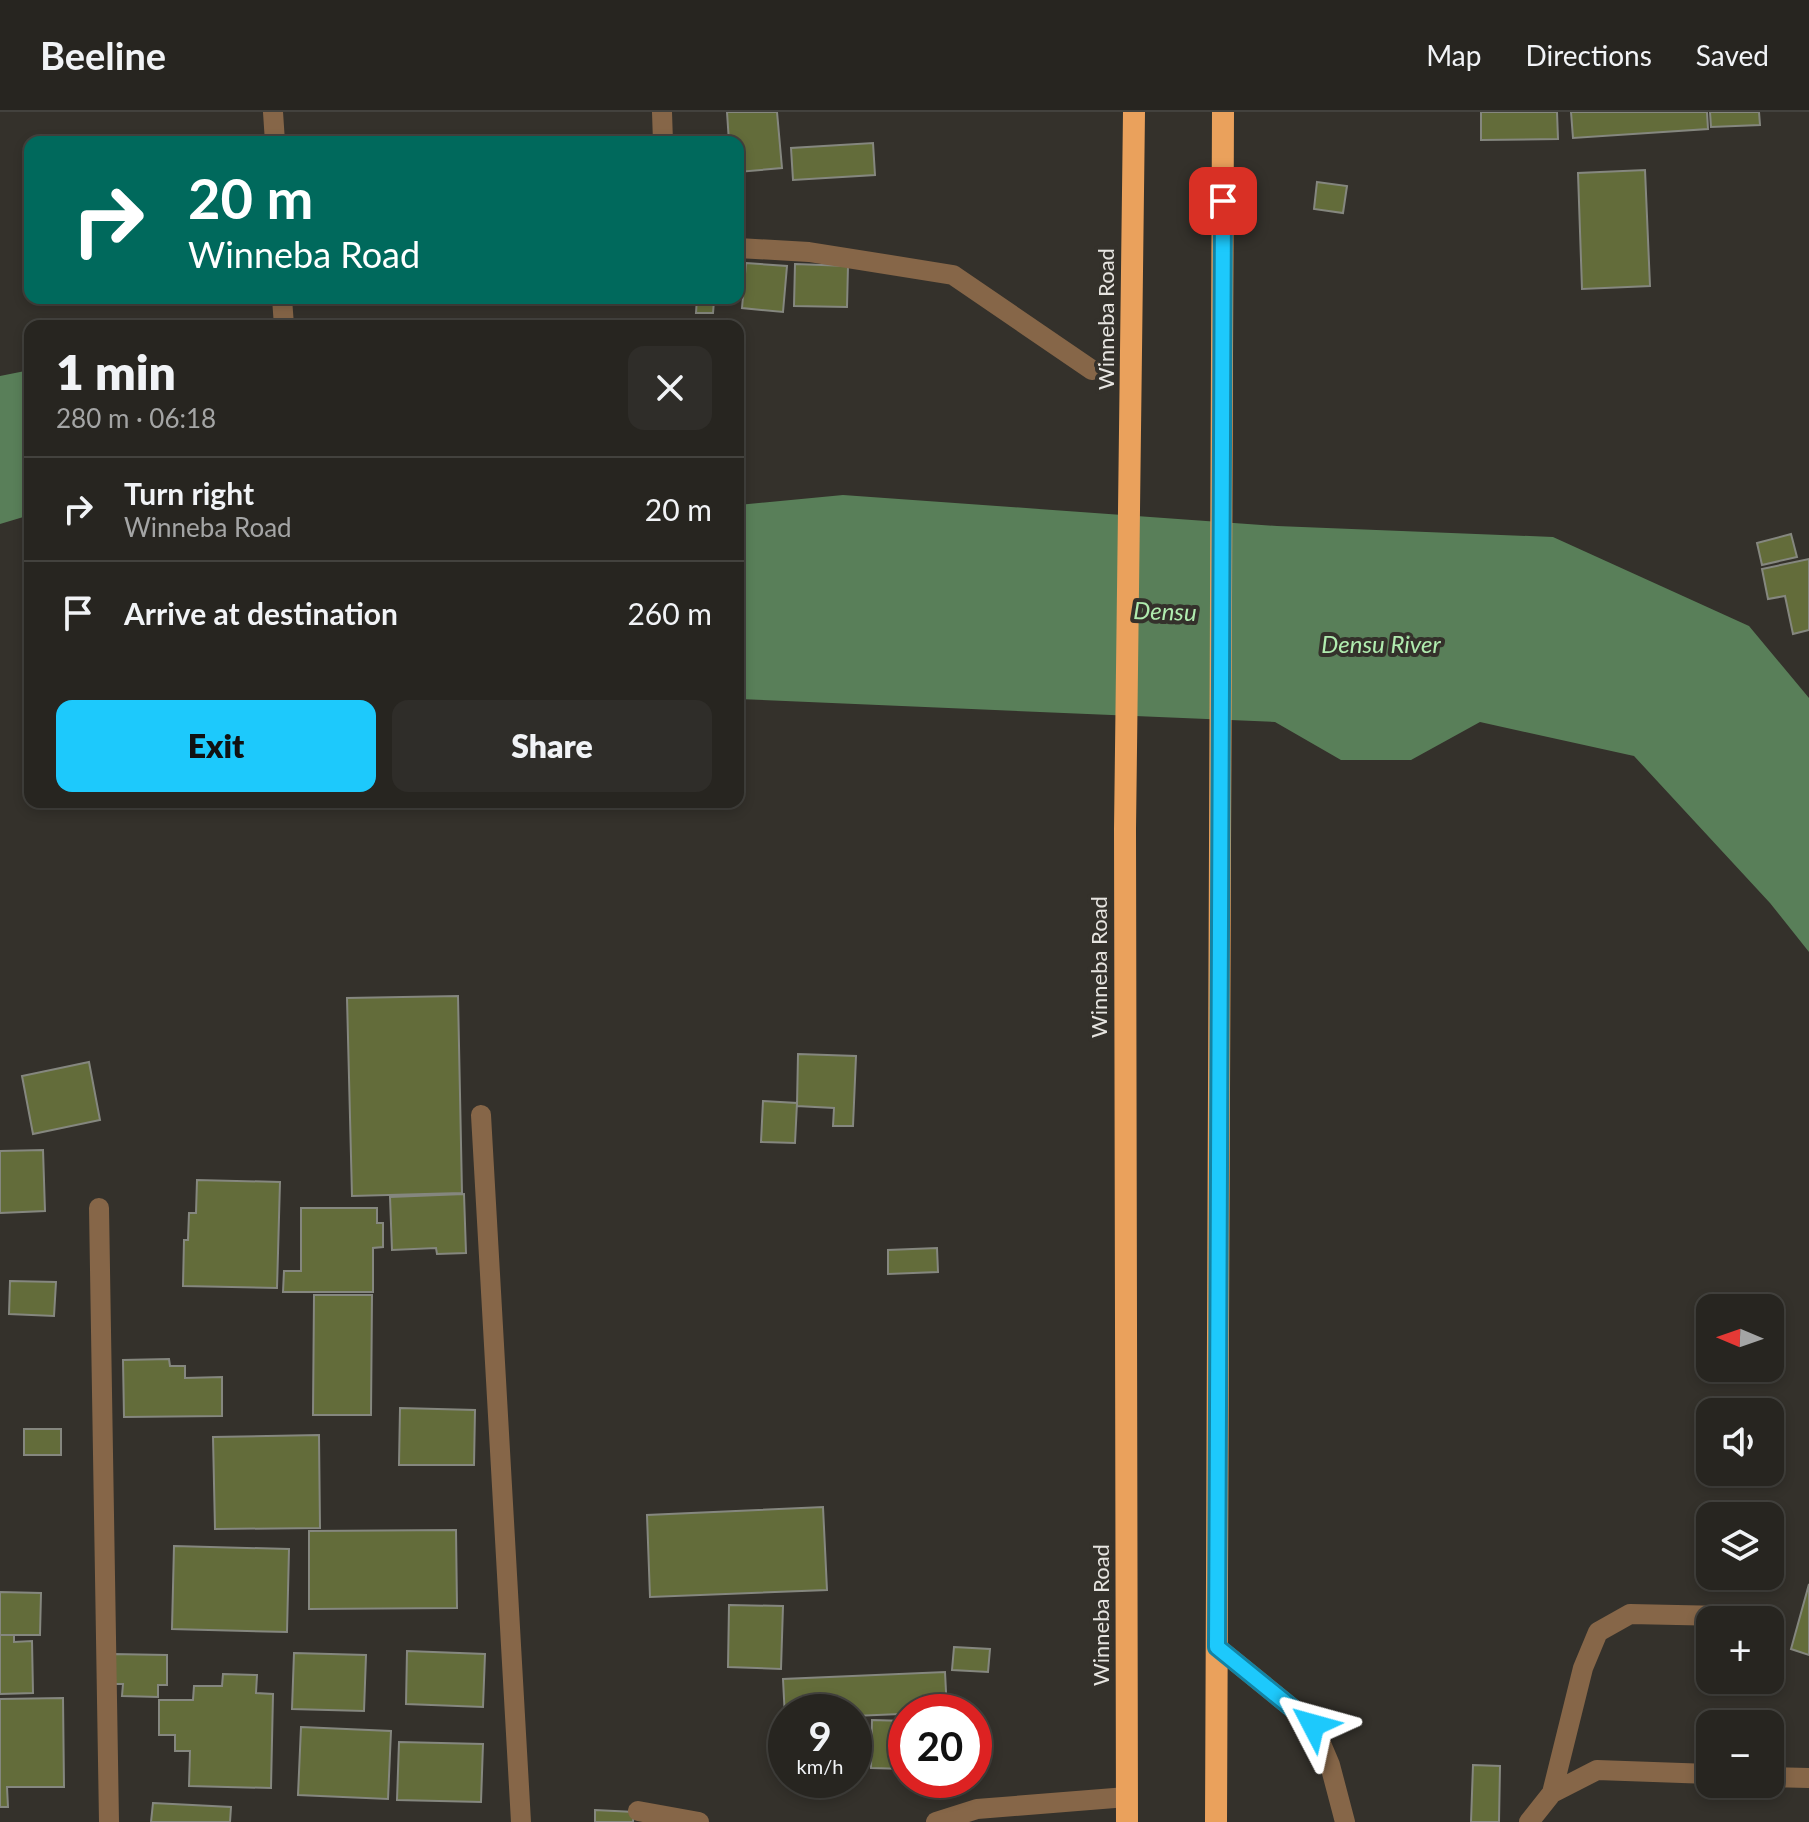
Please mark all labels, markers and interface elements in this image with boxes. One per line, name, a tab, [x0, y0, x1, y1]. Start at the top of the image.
text: Beeline	[40, 32, 166, 78]
text: Map	[1426, 38, 1481, 72]
text: Directions	[1525, 38, 1652, 72]
text: Saved	[1696, 38, 1769, 72]
text: 20 m	[188, 164, 313, 231]
pin	[1189, 167, 1257, 235]
icon: right	[56, 168, 160, 272]
icon: arrive	[1201, 179, 1245, 223]
text: Winneba Road	[188, 232, 420, 276]
street label: Winneba Road	[1092, 248, 1119, 390]
text: 1 min	[56, 343, 176, 400]
button: close	[628, 346, 712, 430]
text: 280 m · 06:18	[56, 402, 216, 434]
text: Turn right	[124, 475, 254, 511]
icon: right	[56, 487, 100, 531]
text: 20 m	[645, 491, 712, 527]
text: Winneba Road	[124, 511, 292, 543]
icon: arrive	[56, 591, 100, 635]
text: Arrive at destination	[124, 595, 398, 631]
text: 260 m	[627, 595, 712, 631]
water label: Densu	[1133, 595, 1197, 626]
water label: Densu River	[1321, 629, 1441, 658]
button: Exit	[56, 700, 376, 792]
button: Share	[392, 700, 712, 792]
street label: Winneba Road	[1085, 896, 1112, 1038]
north arrow	[1696, 1294, 1784, 1382]
map controls	[1696, 1294, 1784, 1798]
button: sound	[1696, 1398, 1784, 1486]
button: layers	[1696, 1502, 1784, 1590]
street label: Winneba Road	[1087, 1544, 1114, 1686]
button: +	[1696, 1606, 1784, 1694]
position arrow	[1271, 1683, 1355, 1767]
speed limit sign: 20	[888, 1694, 992, 1798]
button: −	[1696, 1710, 1784, 1798]
text: 9	[808, 1712, 832, 1760]
text: km/h	[797, 1754, 843, 1778]

